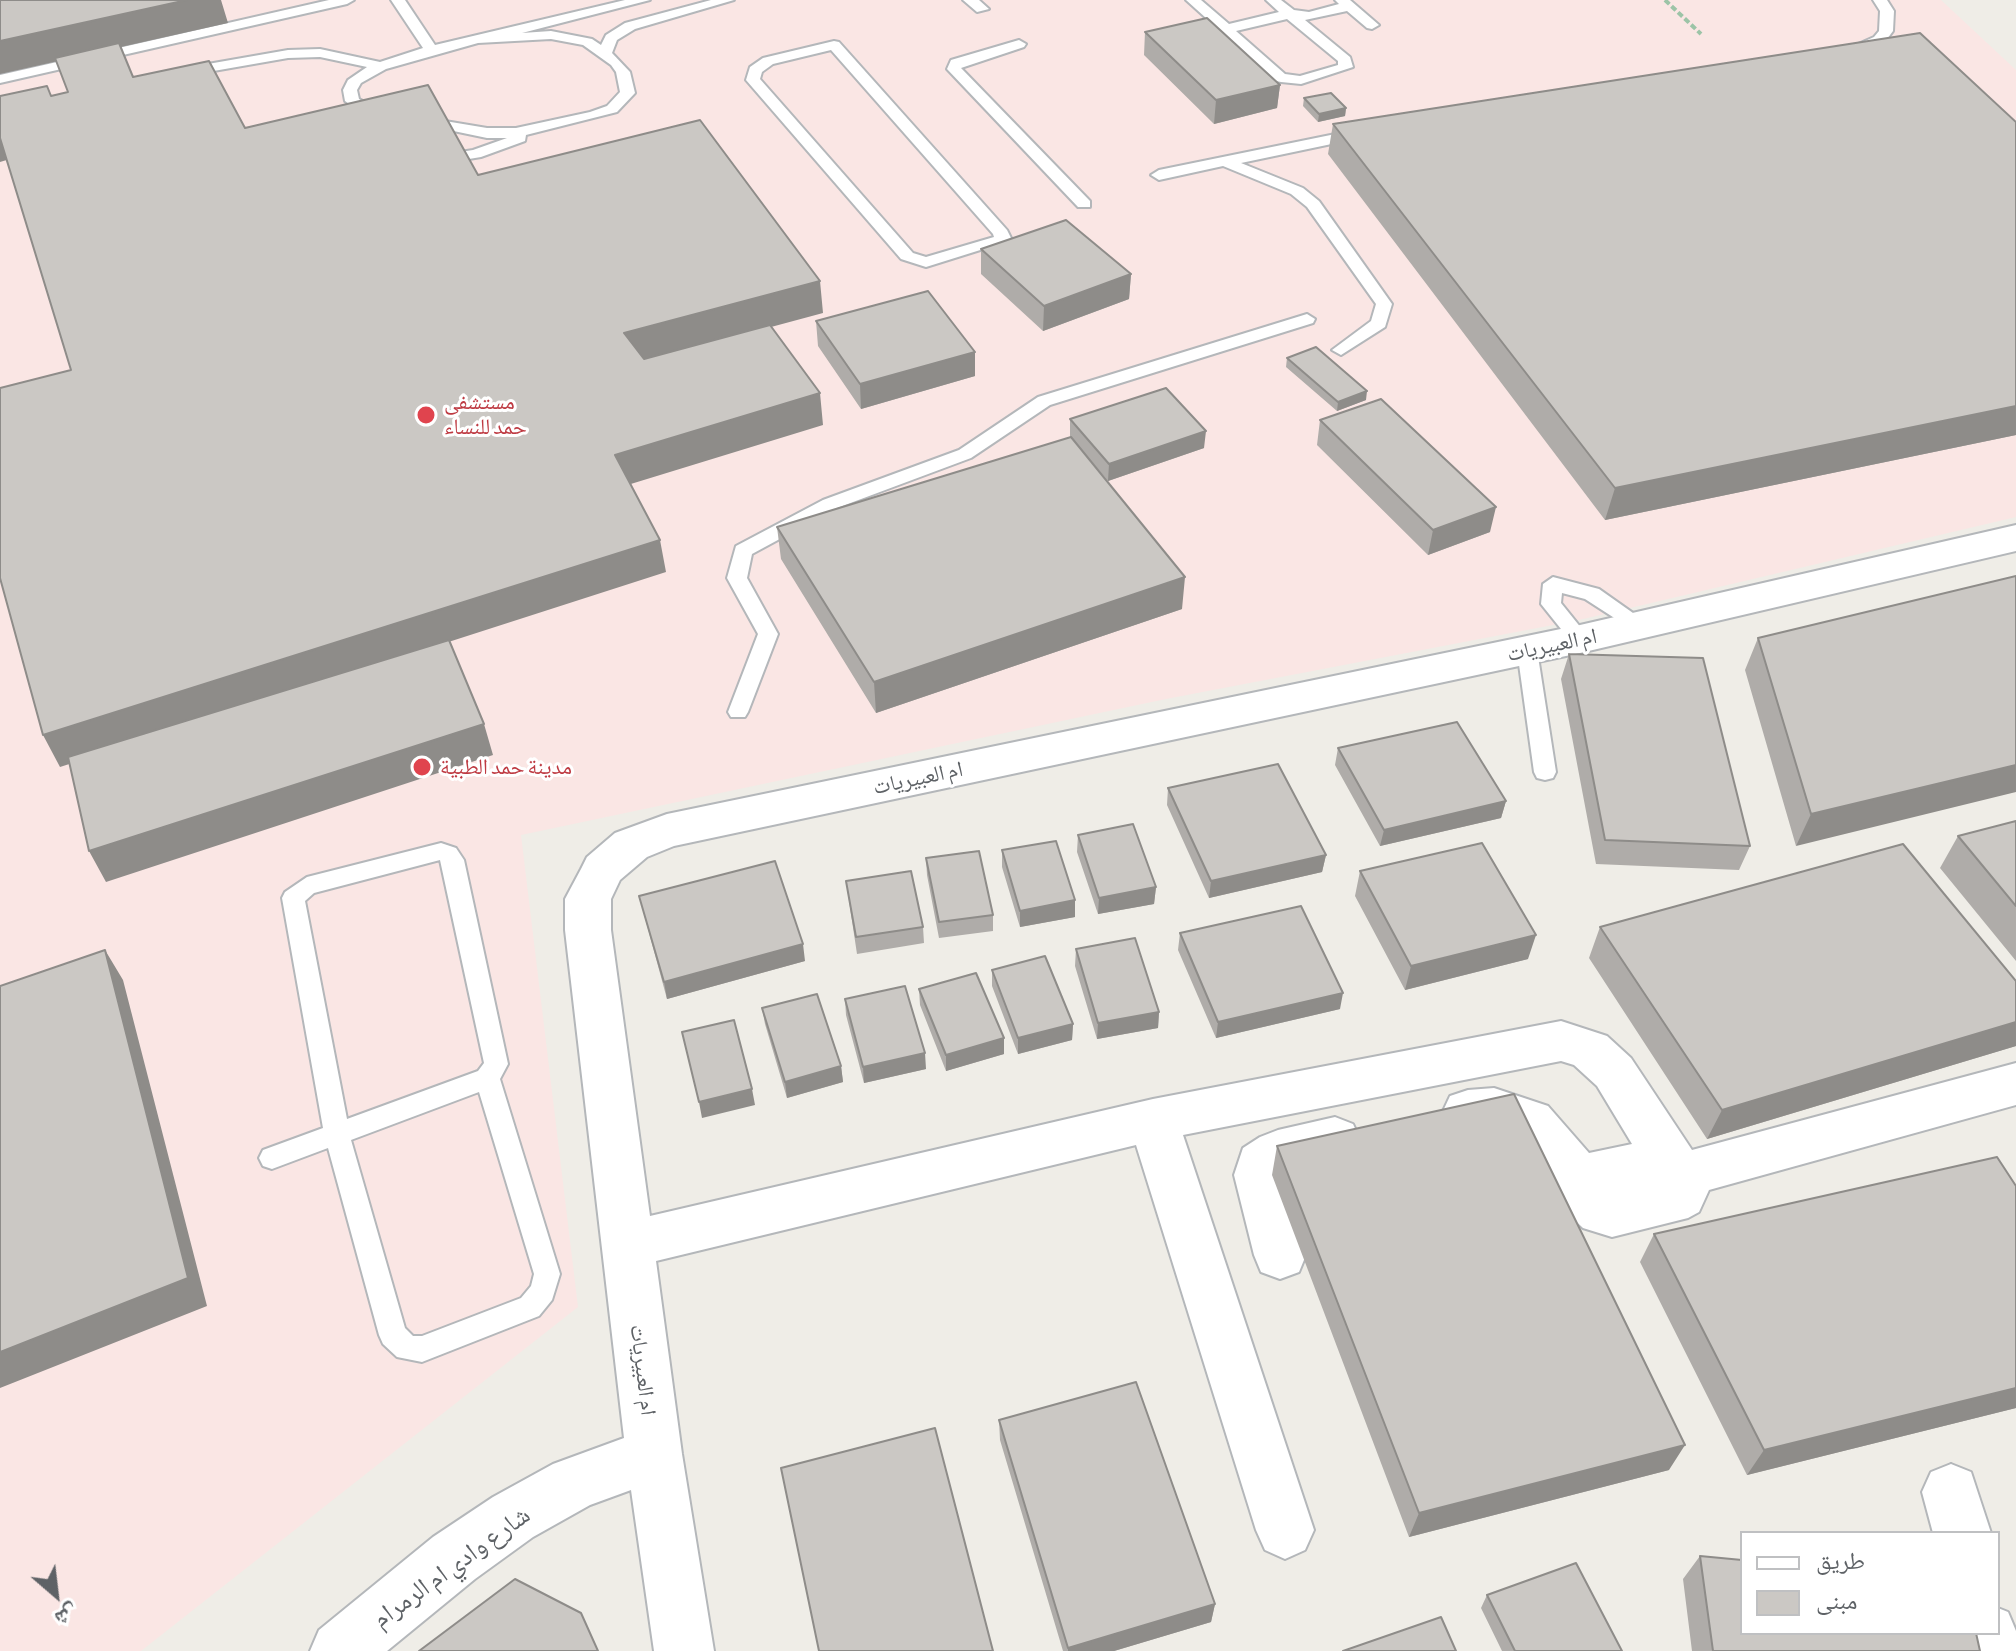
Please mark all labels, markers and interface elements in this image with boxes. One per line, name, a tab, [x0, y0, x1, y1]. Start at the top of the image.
place label: مستشفى حمد للنساء	[444, 389, 527, 440]
marker: مستشفى حمد للنساء	[415, 404, 437, 426]
street label: ام العبيريات	[1505, 623, 1599, 667]
place label: مدينة حمد الطبية	[440, 754, 572, 780]
marker: مدينة حمد الطبية	[411, 756, 433, 778]
street label: ام العبيريات	[871, 756, 965, 800]
street label: ام العبيريات	[624, 1323, 662, 1417]
street label: شارع وادي ام الرمرام	[366, 1499, 536, 1635]
legend	[1740, 1531, 2000, 1635]
text: طريق	[1816, 1547, 1865, 1574]
north arrow	[16, 1555, 96, 1635]
text: مبنى	[1816, 1587, 1857, 1614]
text: ش	[51, 1599, 84, 1633]

